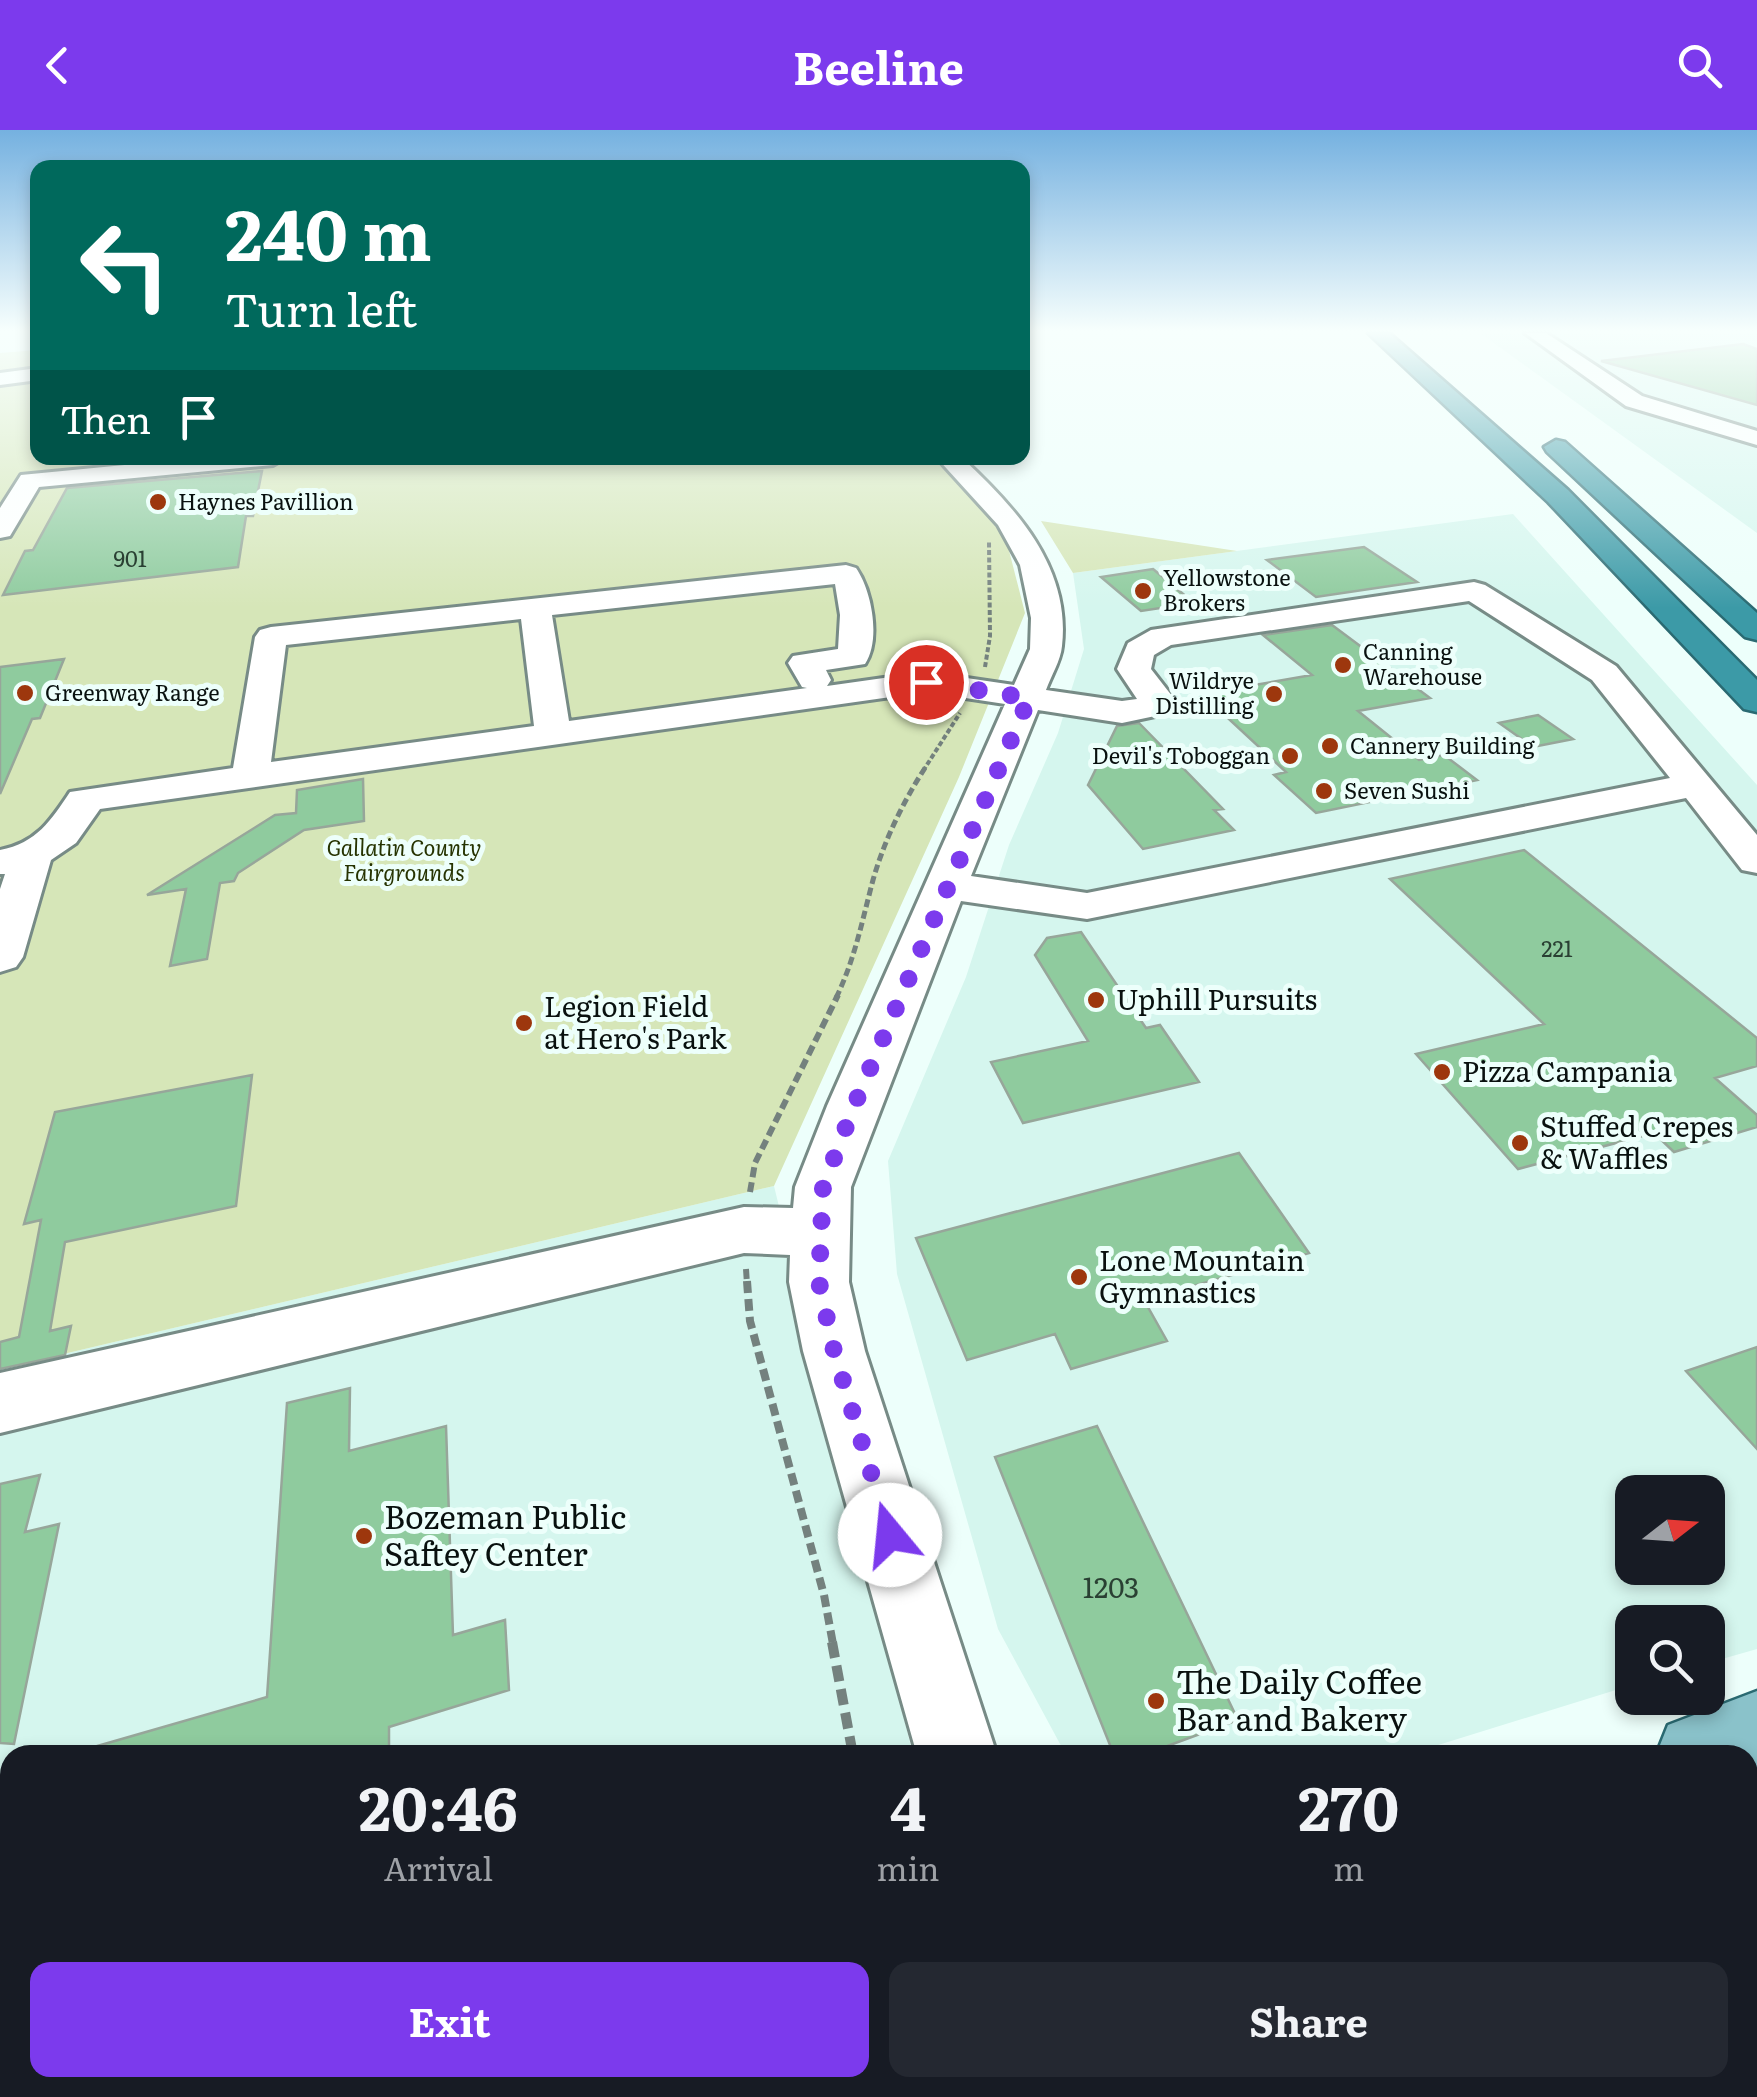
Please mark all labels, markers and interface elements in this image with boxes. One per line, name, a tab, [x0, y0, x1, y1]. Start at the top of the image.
text: Beeline	[793, 32, 964, 99]
icon: back	[30, 38, 85, 93]
icon: search	[1672, 38, 1727, 93]
text: 240 m	[225, 179, 432, 283]
icon: left	[60, 200, 190, 330]
text: Turn left	[225, 274, 417, 341]
text: Then	[60, 389, 151, 446]
icon: arrive	[171, 390, 226, 445]
place label: Haynes Pavillion	[178, 484, 354, 517]
marker: Haynes Pavillion	[147, 491, 169, 513]
house number: 901	[113, 541, 147, 574]
place label: Yellowstone Brokers	[1163, 560, 1291, 618]
marker: Yellowstone Brokers	[1132, 580, 1154, 602]
place label: Canning Warehouse	[1363, 634, 1482, 692]
pin	[884, 640, 969, 725]
marker: Canning Warehouse	[1332, 654, 1354, 676]
icon: arrive	[899, 655, 954, 710]
place label: Wildrye Distilling	[1155, 663, 1255, 721]
place label: Greenway Range	[45, 675, 220, 708]
marker: Greenway Range	[14, 682, 36, 704]
marker: Wildrye Distilling	[1263, 683, 1285, 705]
place label: Cannery Building	[1350, 728, 1536, 761]
marker: Cannery Building	[1319, 735, 1341, 757]
place label: Devil's Toboggan	[1092, 738, 1270, 771]
marker: Devil's Toboggan	[1279, 745, 1301, 767]
place label: Seven Sushi	[1344, 773, 1470, 806]
marker: Seven Sushi	[1313, 780, 1335, 802]
park label: Gallatin County Fairgrounds	[327, 830, 481, 888]
house number: 221	[1541, 931, 1573, 964]
place label: Uphill Pursuits	[1116, 977, 1317, 1019]
place label: Legion Field at Hero's Park	[544, 984, 728, 1058]
marker: Uphill Pursuits	[1085, 989, 1107, 1011]
marker: Legion Field at Hero's Park	[513, 1012, 535, 1034]
place label: Pizza Campania	[1462, 1049, 1672, 1091]
marker: Pizza Campania	[1431, 1061, 1453, 1083]
place label: Stuffed Crepes & Waffles	[1540, 1104, 1733, 1178]
marker: Stuffed Crepes & Waffles	[1509, 1132, 1531, 1154]
place label: Lone Mountain Gymnastics	[1099, 1238, 1305, 1312]
marker: Lone Mountain Gymnastics	[1068, 1266, 1090, 1288]
north arrow	[1615, 1475, 1725, 1585]
map controls	[1615, 1475, 1725, 1715]
position arrow	[838, 1483, 942, 1587]
place label: Bozeman Public Saftey Center	[384, 1491, 626, 1576]
marker: Bozeman Public Saftey Center	[353, 1525, 375, 1547]
house number: 1203	[1083, 1565, 1139, 1607]
button: search	[1615, 1605, 1725, 1715]
place label: The Daily Coffee Bar and Bakery	[1176, 1656, 1422, 1741]
marker: The Daily Coffee Bar and Bakery	[1145, 1690, 1167, 1712]
text: 20:46	[359, 1760, 518, 1849]
text: 4	[890, 1760, 926, 1849]
text: 270	[1298, 1760, 1399, 1849]
text: Arrival	[384, 1843, 493, 1891]
text: min	[877, 1843, 939, 1891]
text: m	[1333, 1843, 1364, 1891]
button: Exit	[30, 1962, 869, 2077]
button: Share	[889, 1962, 1728, 2077]

